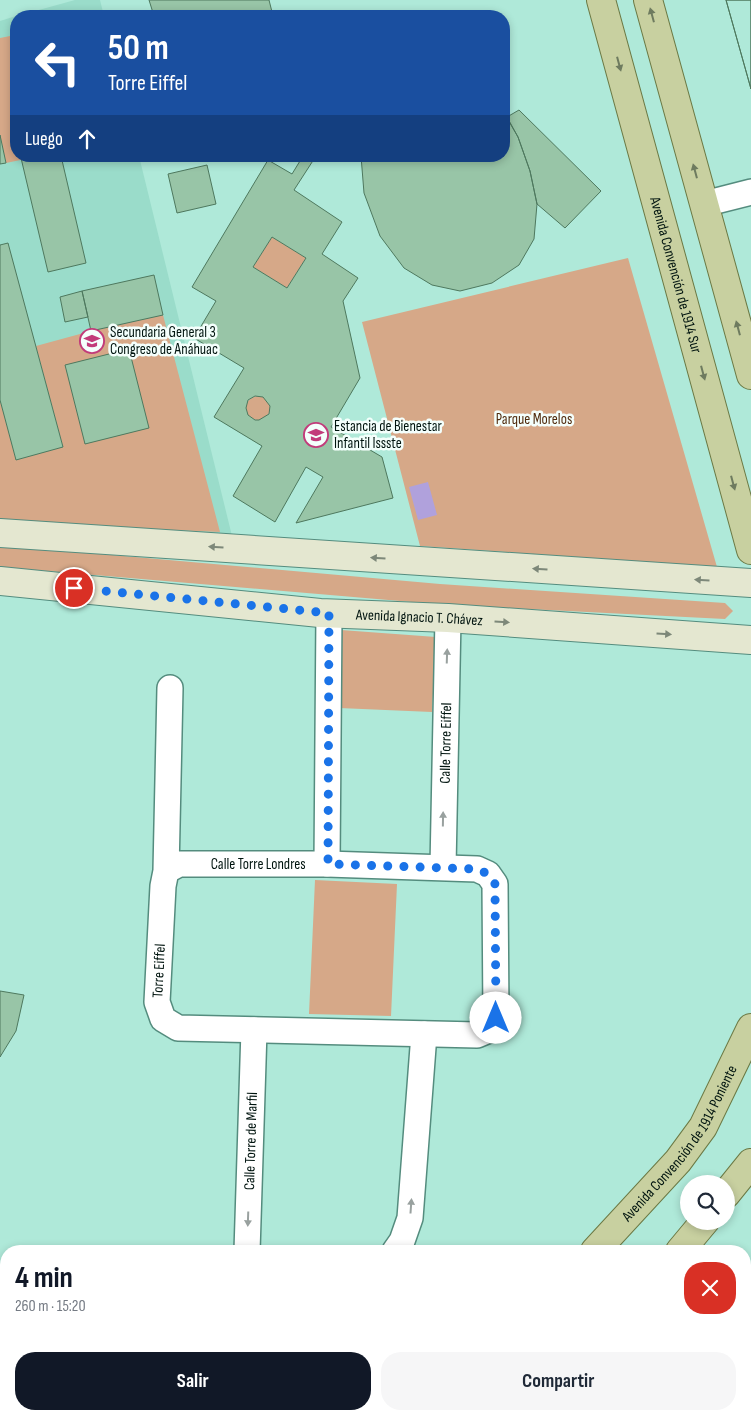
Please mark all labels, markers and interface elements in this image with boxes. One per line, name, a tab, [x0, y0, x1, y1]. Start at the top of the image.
one-way arrow	[648, 7, 656, 22]
text: 50 m	[108, 27, 169, 70]
icon: left	[25, 30, 90, 95]
one-way arrow	[615, 56, 623, 71]
text: Torre Eiffel	[108, 70, 187, 97]
icon: ahead	[73, 125, 101, 153]
text: Luego	[25, 128, 63, 151]
one-way arrow	[691, 164, 699, 179]
street label: Avenida Convención de 1914 Sur	[645, 194, 706, 356]
one-way arrow	[734, 321, 742, 336]
place label: Secundaria General 3 Congreso de Anáhuac	[110, 323, 218, 359]
school or university icon: Secundaria General 3 Congreso de Anáhuac	[79, 328, 105, 354]
one-way arrow	[699, 366, 707, 381]
park label: Parque Morelos	[496, 410, 572, 429]
place label: Estancia de Bienestar Infantil Issste	[334, 417, 442, 453]
school or university icon: Estancia de Bienestar Infantil Issste	[303, 422, 329, 448]
one-way arrow	[729, 476, 737, 491]
one-way arrow	[208, 542, 224, 550]
one-way arrow	[370, 553, 386, 561]
one-way arrow	[532, 564, 548, 572]
pin	[53, 567, 95, 609]
icon: arrive	[60, 574, 88, 602]
one-way arrow	[694, 576, 710, 584]
street label: Avenida Ignacio T. Chávez	[355, 605, 484, 631]
one-way arrow	[494, 619, 510, 627]
one-way arrow	[656, 630, 672, 638]
one-way arrow	[443, 648, 451, 664]
street label: Calle Torre Eiffel	[436, 702, 456, 784]
one-way arrow	[440, 810, 448, 826]
street label: Calle Torre Londres	[211, 855, 306, 874]
street label: Torre Eiffel	[148, 943, 170, 998]
position arrow	[469, 991, 521, 1043]
street label: Avenida Convención de 1914 Poniente	[617, 1062, 742, 1226]
street label: Calle Torre de Marfil	[240, 1092, 262, 1190]
map controls	[680, 1175, 735, 1230]
button: search	[680, 1175, 735, 1230]
one-way arrow	[407, 1198, 415, 1214]
one-way arrow	[244, 1211, 252, 1227]
text: 4 min	[15, 1260, 73, 1296]
button: close	[684, 1262, 736, 1314]
text: 260 m · 15:20	[15, 1297, 86, 1316]
button: Salir	[15, 1352, 371, 1410]
button: Compartir	[381, 1352, 736, 1410]

